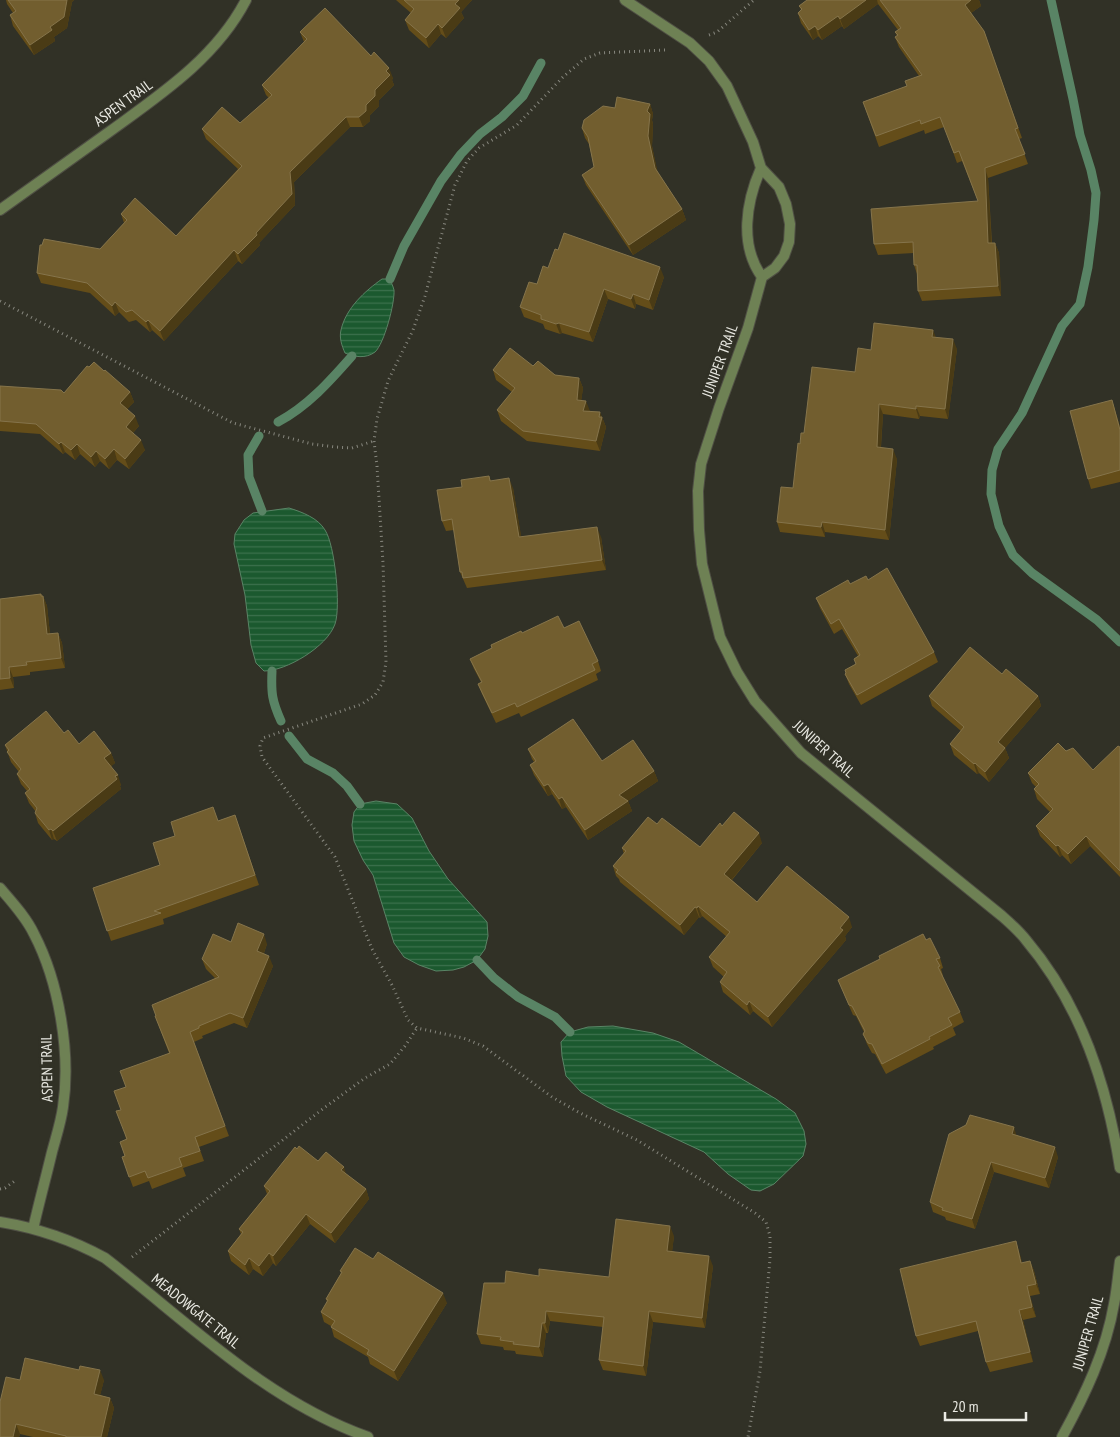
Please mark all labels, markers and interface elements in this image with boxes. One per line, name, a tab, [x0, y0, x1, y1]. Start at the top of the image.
street label: ASPEN TRAIL	[90, 74, 156, 130]
street label: JUNIPER TRAIL	[697, 321, 742, 401]
street label: JUNIPER TRAIL	[789, 715, 860, 782]
street label: ASPEN TRAIL	[36, 1033, 57, 1102]
street label: MEADOWGATE TRAIL	[148, 1269, 245, 1353]
street label: JUNIPER TRAIL	[1068, 1293, 1107, 1373]
scale bar	[945, 1390, 1026, 1422]
text: 20 m	[952, 1397, 978, 1416]

